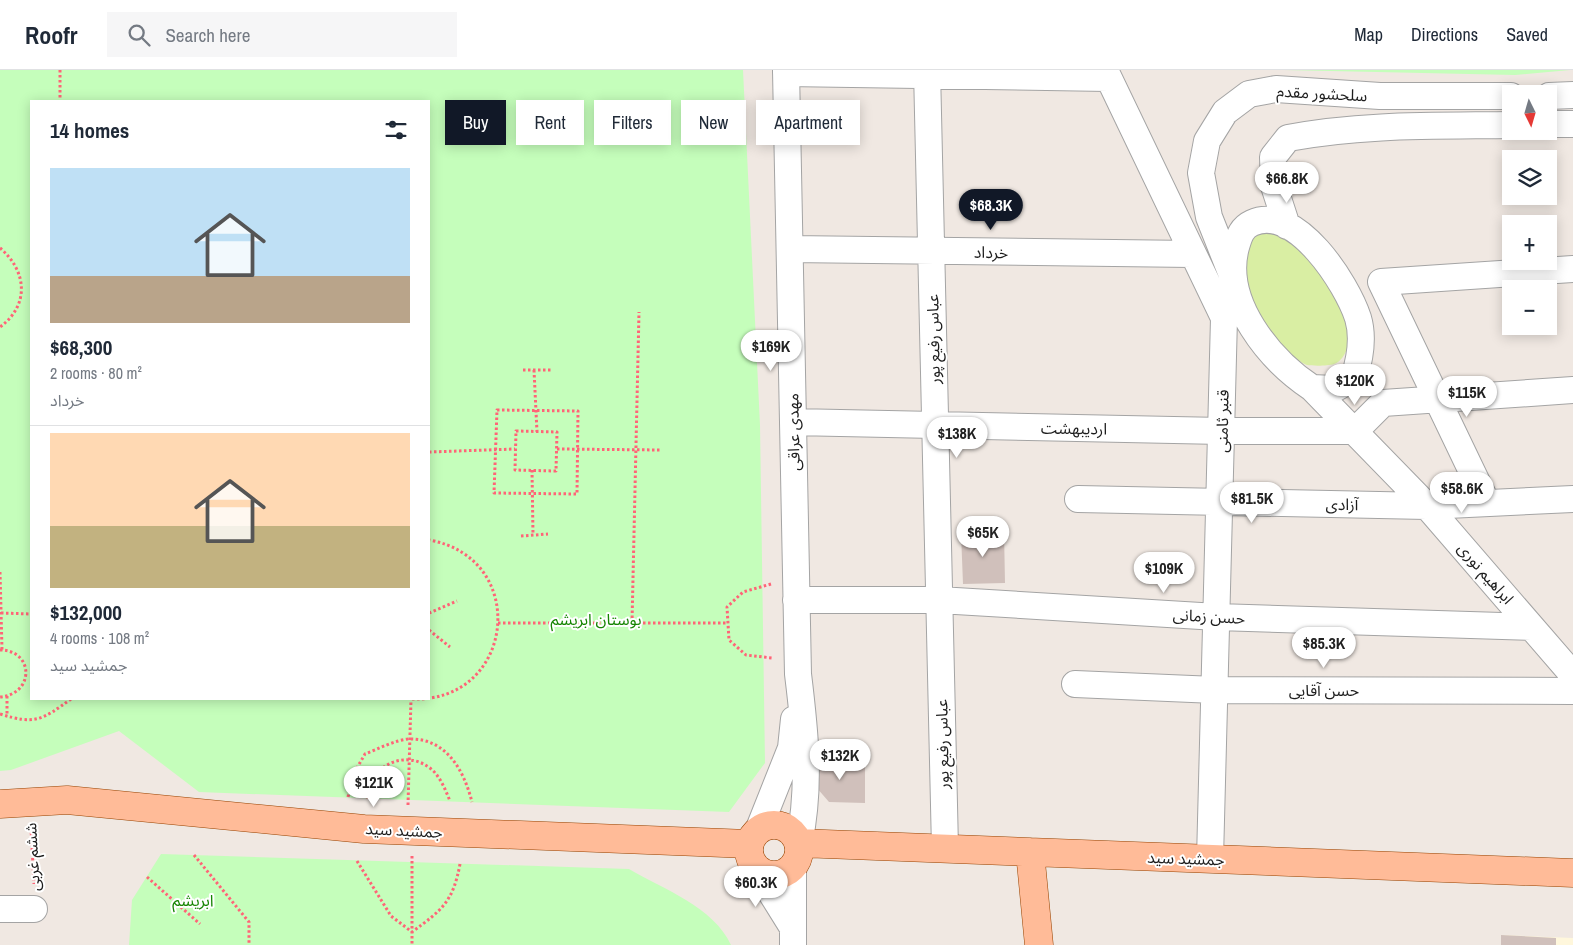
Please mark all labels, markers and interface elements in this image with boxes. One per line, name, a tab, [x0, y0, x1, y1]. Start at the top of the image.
search box	[107, 12, 457, 57]
text: Roofr	[25, 19, 77, 51]
icon: search	[125, 21, 153, 49]
text: Search here	[165, 22, 250, 48]
text: Map	[1354, 22, 1383, 47]
text: Directions	[1411, 22, 1478, 47]
text: Saved	[1506, 22, 1548, 47]
street label: سلحشور مقدم	[1276, 80, 1368, 108]
north arrow	[1502, 85, 1558, 140]
map controls	[1502, 85, 1557, 335]
chip: Buy	[445, 100, 506, 145]
chip: Rent	[516, 100, 584, 145]
chip: Filters	[594, 100, 671, 145]
chip: New	[681, 100, 746, 145]
chip: Apartment	[756, 100, 860, 145]
text: 14 homes	[50, 116, 129, 145]
icon: filters	[382, 116, 410, 144]
button: layers	[1502, 150, 1557, 205]
pin: $66.8K	[1246, 162, 1328, 204]
text: $66.8K	[1266, 167, 1308, 189]
pin: $68.3K	[950, 189, 1032, 231]
text: $68.3K	[970, 194, 1012, 216]
icon: home	[185, 200, 275, 290]
button: +	[1502, 215, 1557, 270]
street label: خرداد	[974, 241, 1008, 263]
button: −	[1502, 280, 1557, 335]
street label: عباس رفیع پور	[921, 294, 947, 385]
pin: $169K	[736, 330, 806, 372]
text: $68,300	[50, 333, 112, 362]
text: $169K	[752, 335, 790, 357]
text: 2 rooms · 80 m²	[50, 362, 142, 384]
pin: $120K	[1320, 364, 1390, 406]
text: $120K	[1336, 369, 1374, 391]
pin: $115K	[1432, 376, 1502, 418]
text: $115K	[1448, 381, 1486, 403]
text: خرداد	[50, 389, 84, 411]
street label: قنبر ثامنی	[1210, 389, 1234, 453]
street label: مهدی عراقی	[781, 393, 805, 471]
pin: $138K	[922, 416, 992, 459]
street label: اردیبهشت	[1041, 416, 1107, 440]
text: $138K	[938, 422, 976, 444]
icon: home	[185, 466, 275, 556]
pin: $58.6K	[1421, 472, 1503, 514]
text: $58.6K	[1441, 477, 1483, 499]
pin: $81.5K	[1211, 482, 1293, 524]
text: $81.5K	[1231, 487, 1273, 509]
street label: آزادی	[1325, 493, 1360, 515]
pin: $65K	[953, 516, 1013, 558]
text: $65K	[967, 521, 999, 543]
street label: ابراهیم نوری	[1451, 537, 1519, 610]
pin: $109K	[1129, 552, 1199, 594]
text: $109K	[1145, 557, 1183, 579]
text: $132,000	[50, 598, 122, 627]
street label: حسن زمانی	[1172, 603, 1246, 629]
park label: بوستان ابریشم	[551, 608, 641, 632]
pin: $85.3K	[1283, 626, 1365, 669]
text: 4 rooms · 108 m²	[50, 627, 149, 649]
text: $85.3K	[1303, 632, 1345, 654]
text: جمشید سید	[50, 654, 127, 676]
street label: حسن آقایی	[1289, 679, 1359, 701]
street label: عباس رفیع پور	[930, 699, 956, 790]
pin: $132K	[805, 738, 875, 781]
text: $132K	[821, 744, 859, 766]
pin: $121K	[339, 766, 409, 808]
text: $121K	[355, 771, 393, 793]
street label: جمشید سید	[365, 817, 443, 843]
street label: ششم غربی	[19, 822, 47, 892]
street label: جمشید سید	[1147, 846, 1225, 870]
pin: $60.3K	[715, 866, 797, 908]
text: $60.3K	[735, 871, 777, 893]
park label: ابریشم	[172, 889, 214, 913]

